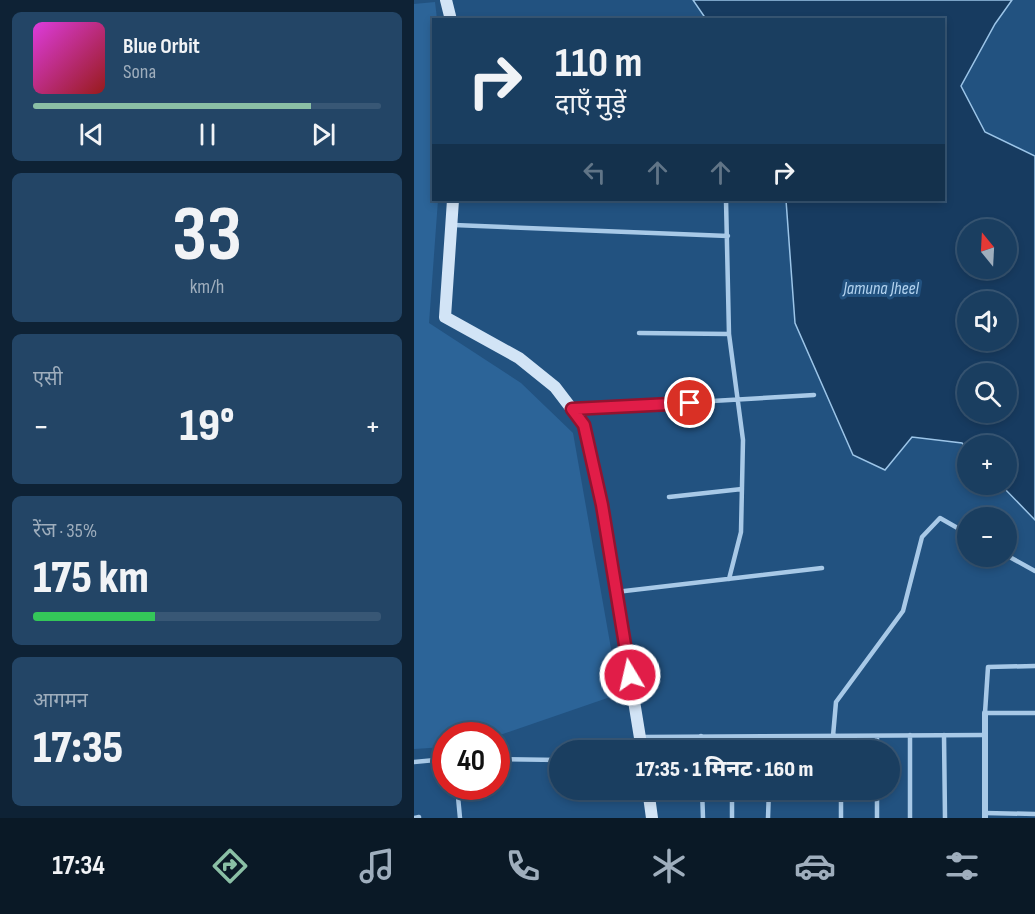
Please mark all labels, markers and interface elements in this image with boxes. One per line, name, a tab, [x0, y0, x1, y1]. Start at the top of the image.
text: Blue Orbit	[123, 33, 200, 60]
text: 110 m	[555, 38, 642, 89]
icon: right	[456, 42, 534, 120]
text: Sona	[123, 60, 156, 84]
text: दाएँ मुड़ें	[555, 89, 626, 121]
icon: previous	[75, 118, 108, 151]
icon: pause	[191, 118, 224, 151]
icon: next	[307, 118, 340, 151]
icon: left	[578, 156, 611, 189]
icon: ahead	[641, 156, 674, 189]
icon: ahead	[704, 156, 737, 189]
icon: right	[767, 156, 800, 189]
text: 33	[172, 189, 242, 282]
north arrow	[957, 219, 1017, 279]
map controls	[957, 219, 1017, 567]
text: km/h	[190, 275, 224, 299]
water label: Jamuna Jheel	[842, 278, 920, 299]
button: sound	[957, 291, 1017, 351]
button: search	[957, 363, 1017, 423]
text: एसी	[33, 367, 63, 391]
pin	[664, 377, 715, 428]
icon: arrive	[673, 386, 706, 419]
text: 19°	[180, 399, 234, 454]
text: −	[33, 407, 49, 447]
text: +	[365, 407, 381, 447]
button: +	[957, 435, 1017, 495]
button: −	[957, 507, 1017, 567]
text: रेंज · 35%	[33, 519, 97, 543]
text: 175 km	[33, 551, 149, 606]
position arrow	[598, 643, 662, 707]
text: आगमन	[33, 689, 88, 713]
text: 17:35	[33, 721, 123, 776]
speed limit sign: 40	[432, 722, 510, 800]
text: 17:35 · 1 मिनट · 160 m	[636, 756, 813, 783]
icon: directions	[209, 845, 251, 887]
icon: music	[356, 845, 398, 887]
icon: phone	[502, 845, 544, 887]
icon: climate	[648, 845, 690, 887]
icon: car	[794, 845, 836, 887]
icon: filters	[941, 845, 983, 887]
text: 17:34	[52, 850, 105, 882]

